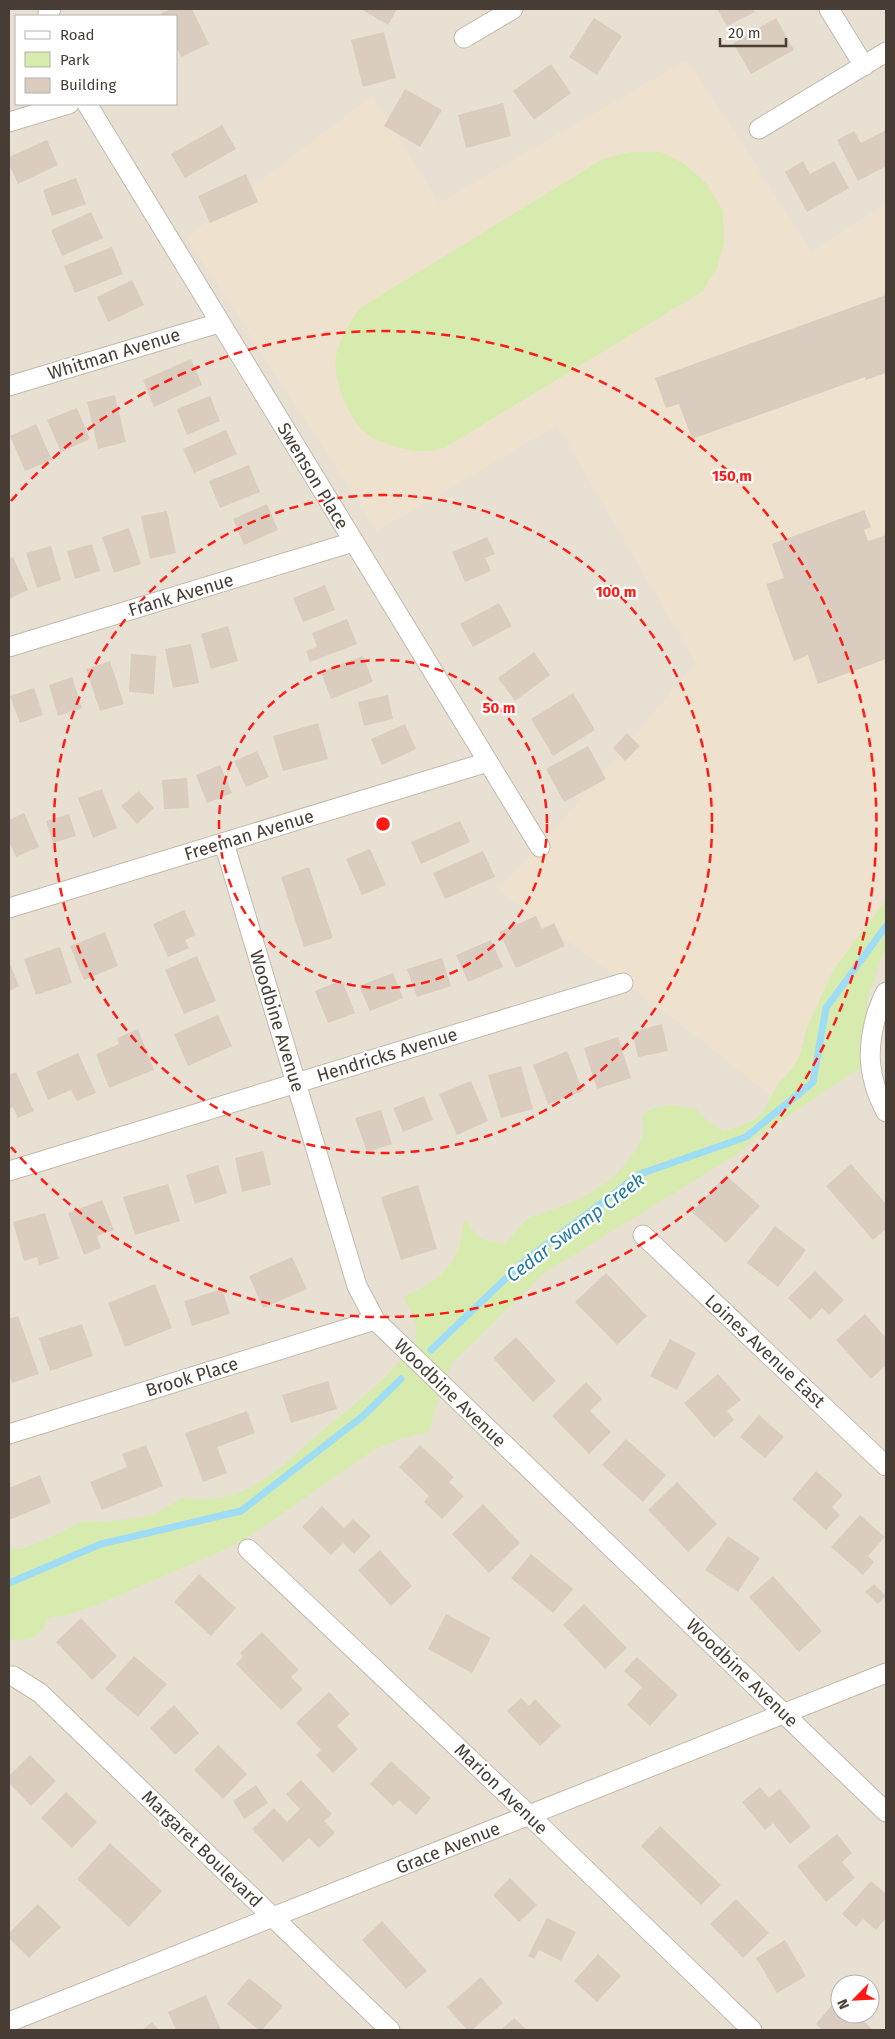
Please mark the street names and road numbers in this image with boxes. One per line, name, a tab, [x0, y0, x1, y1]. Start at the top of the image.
street label: Whitman Avenue	[45, 323, 183, 385]
street label: Swenson Place	[273, 419, 353, 533]
street label: Frank Avenue	[126, 569, 236, 621]
street label: Freeman Avenue	[181, 805, 317, 865]
street label: Woodbine Avenue	[245, 947, 309, 1095]
street label: Hendricks Avenue	[314, 1023, 460, 1087]
street label: Loines Avenue East	[700, 1290, 830, 1413]
street label: Woodbine Avenue	[389, 1334, 511, 1452]
street label: Brook Place	[143, 1352, 241, 1402]
street label: Woodbine Avenue	[681, 1614, 803, 1732]
street label: Marion Avenue	[450, 1739, 552, 1839]
street label: Margaret Boulevard	[137, 1786, 267, 1912]
street label: Grace Avenue	[393, 1817, 503, 1879]

